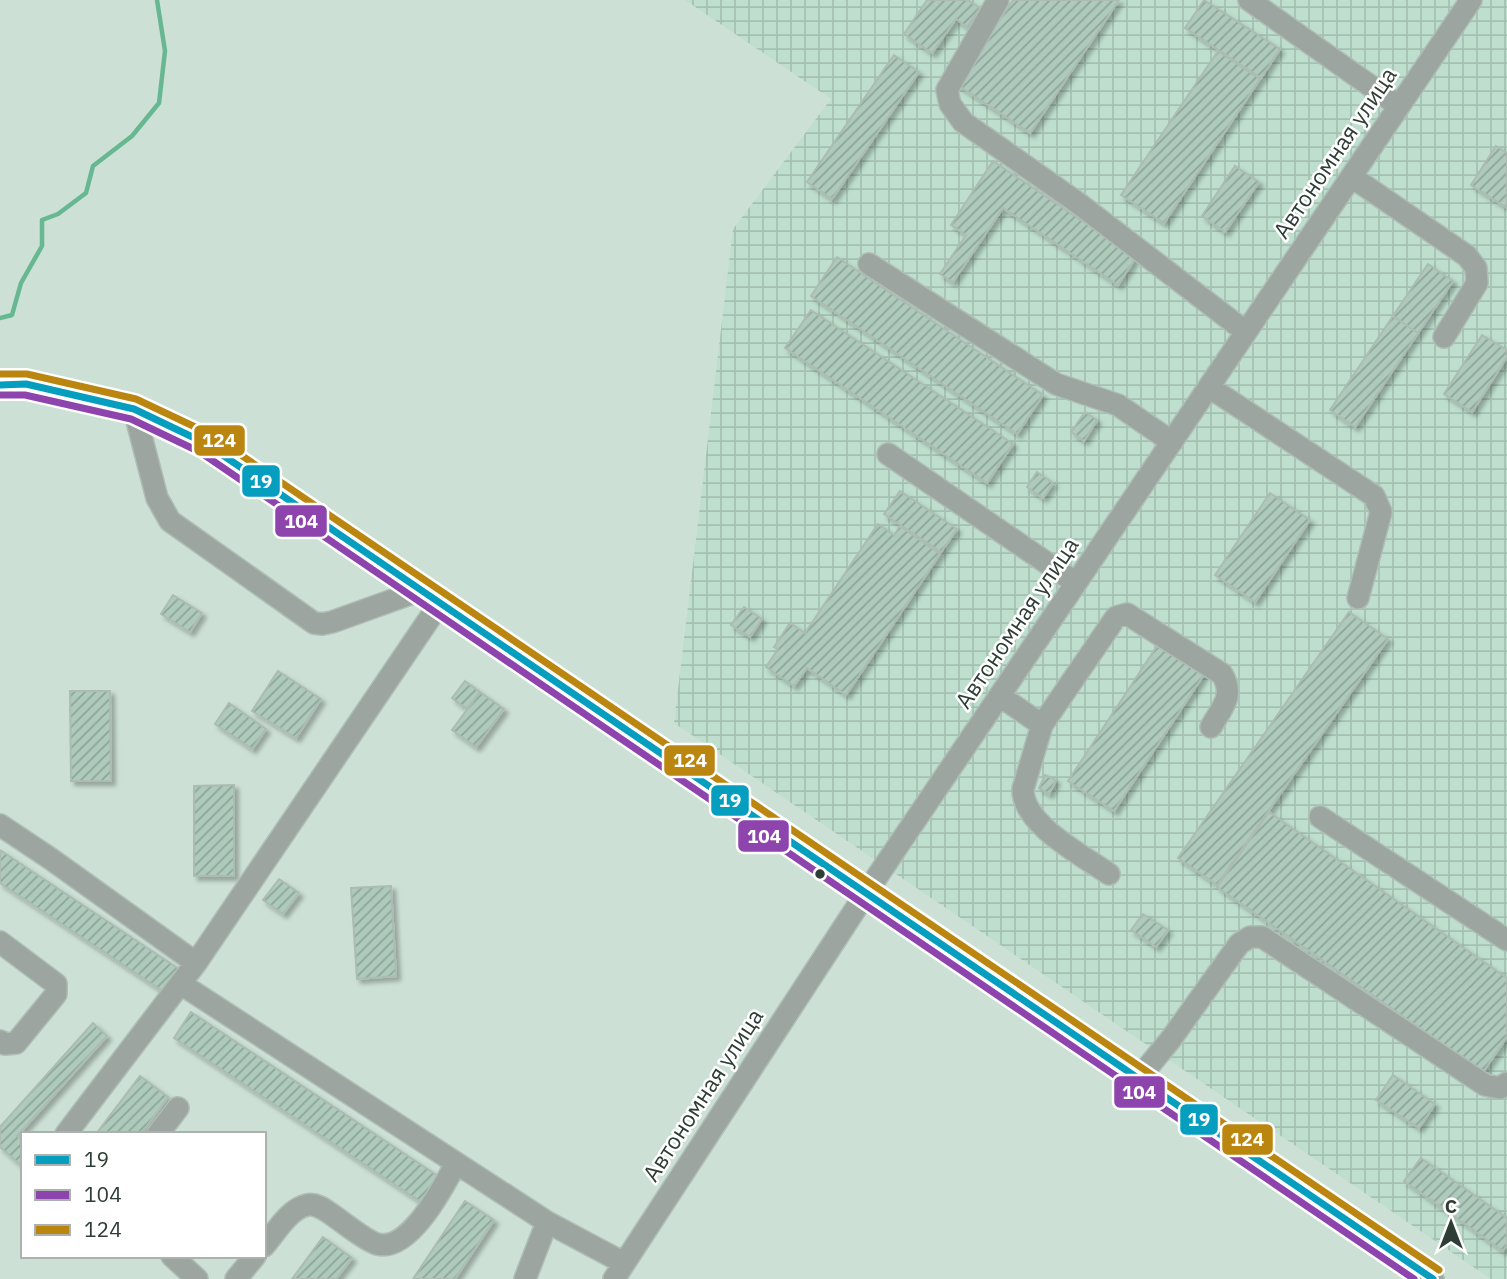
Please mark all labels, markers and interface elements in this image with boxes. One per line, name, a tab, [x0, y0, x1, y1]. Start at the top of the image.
street label: Автономная улица	[1266, 61, 1403, 244]
line badge: 124	[193, 424, 246, 457]
text: 124	[202, 428, 236, 452]
line badge: 19	[241, 464, 281, 498]
text: 19	[250, 469, 272, 493]
line badge: 104	[274, 504, 328, 538]
text: 104	[284, 509, 318, 533]
street label: Автономная улица	[948, 531, 1085, 714]
line badge: 124	[663, 744, 716, 777]
text: 124	[673, 748, 707, 772]
line badge: 19	[710, 784, 750, 817]
text: 19	[719, 788, 741, 812]
line badge: 104	[737, 819, 790, 853]
text: 104	[747, 824, 781, 848]
unlabelled marker	[813, 867, 827, 881]
street label: Автономная улица	[635, 1002, 769, 1187]
line badge: 104	[1113, 1075, 1166, 1109]
text: 104	[1122, 1080, 1156, 1104]
line badge: 19	[1179, 1103, 1219, 1136]
text: 19	[1188, 1107, 1210, 1131]
line badge: 124	[1221, 1123, 1274, 1156]
text: 124	[1230, 1127, 1264, 1151]
legend	[21, 1132, 266, 1258]
text: 19	[84, 1145, 109, 1173]
text: 104	[84, 1180, 122, 1208]
north arrow	[1416, 1188, 1486, 1258]
text: С	[1445, 1194, 1457, 1218]
text: 124	[84, 1215, 122, 1243]

